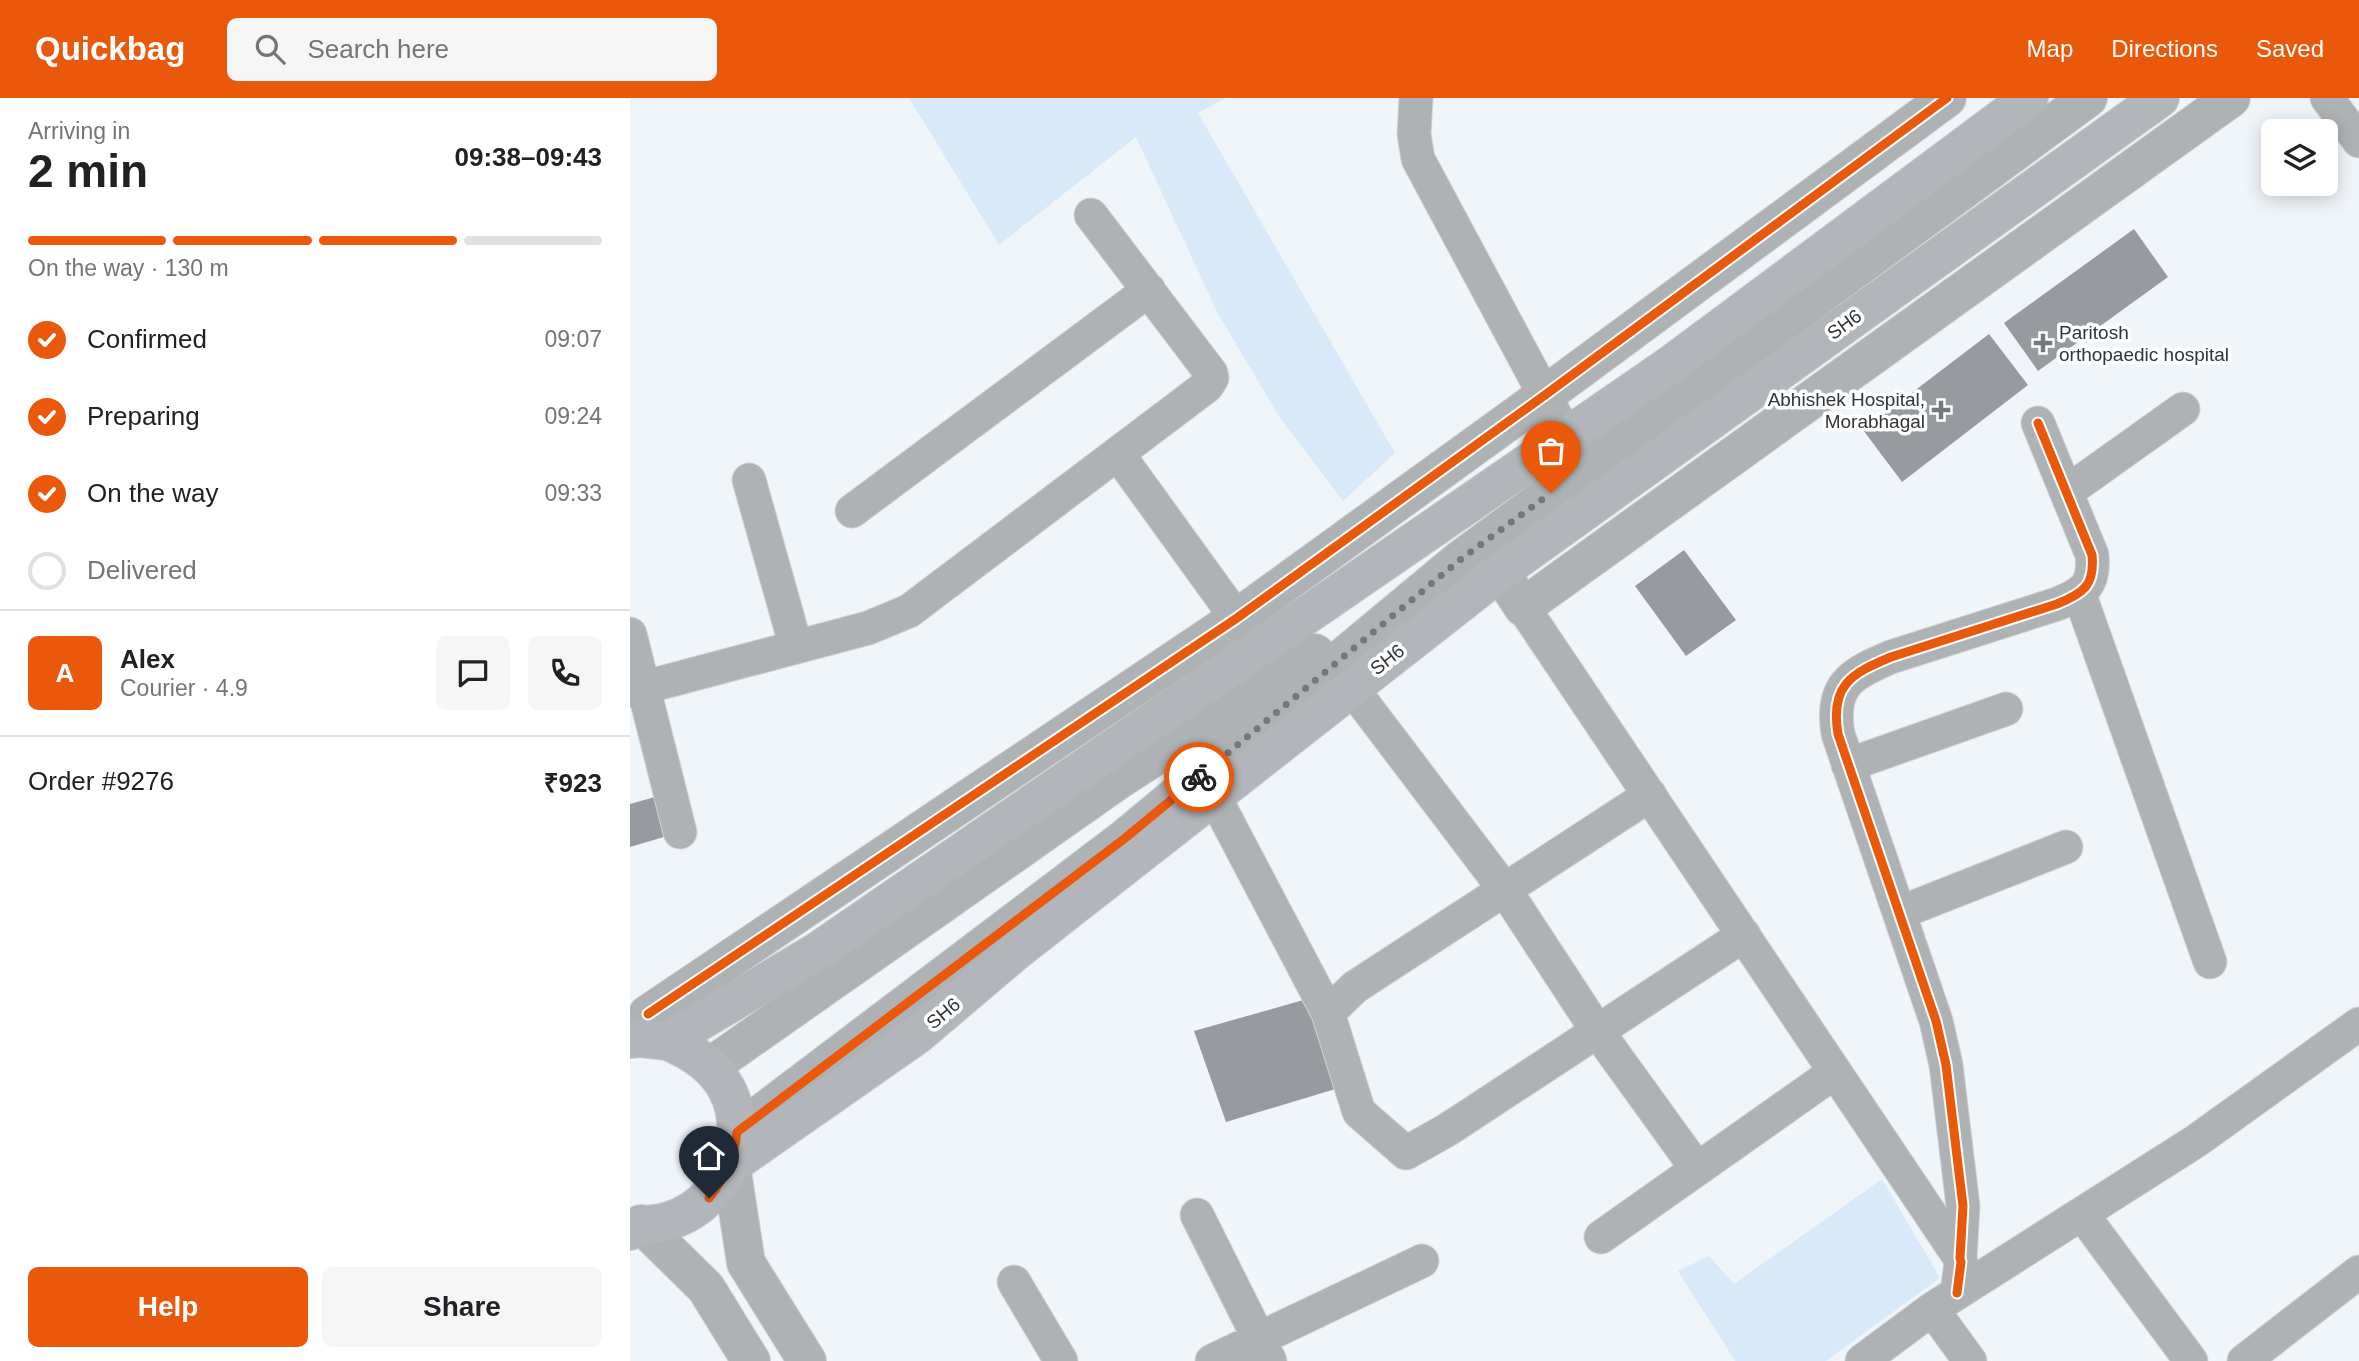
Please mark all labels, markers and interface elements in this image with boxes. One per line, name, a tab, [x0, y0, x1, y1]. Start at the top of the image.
search box	[227, 18, 717, 81]
text: Quickbag	[35, 30, 185, 67]
icon: search	[251, 30, 289, 68]
text: Search here	[307, 34, 449, 64]
text: Map	[2027, 35, 2073, 62]
text: Directions	[2111, 35, 2218, 62]
text: Saved	[2256, 35, 2324, 62]
text: Arriving in	[28, 118, 130, 144]
map controls	[2261, 119, 2338, 196]
button: layers	[2261, 119, 2338, 196]
text: 09:38–09:43	[455, 142, 602, 172]
text: 2 min	[28, 145, 148, 197]
text: On the way · 130 m	[28, 255, 229, 281]
street label: SH6	[1823, 305, 1865, 344]
icon: check	[28, 321, 66, 359]
place label: Paritosh orthopaedic hospital	[2059, 322, 2229, 365]
text: Confirmed	[87, 324, 207, 354]
text: 09:07	[544, 326, 602, 352]
marker: Paritosh orthopaedic hospital	[2033, 333, 2053, 353]
place label: Abhishek Hospital, Morabhagal	[1768, 389, 1925, 432]
icon: check	[28, 398, 66, 436]
marker: Abhishek Hospital, Morabhagal	[1931, 400, 1951, 420]
text: Preparing	[87, 401, 200, 431]
text: 09:24	[544, 403, 602, 429]
pin	[1521, 421, 1581, 493]
icon: bag	[1532, 432, 1570, 470]
icon: check	[28, 475, 66, 513]
text: On the way	[87, 478, 219, 508]
text: 09:33	[544, 480, 602, 506]
text: Delivered	[87, 555, 197, 585]
button: chat	[436, 636, 510, 710]
button: phone	[528, 636, 602, 710]
street label: SH6	[1366, 640, 1408, 679]
text: Alex	[120, 644, 175, 674]
text: A	[56, 658, 74, 688]
text: Courier · 4.9	[120, 675, 248, 701]
courier	[1164, 742, 1234, 812]
icon: bike	[1180, 758, 1218, 796]
text: Order #9276	[28, 766, 174, 796]
text: ₹923	[544, 768, 602, 798]
street label: SH6	[922, 993, 964, 1033]
pin	[679, 1126, 739, 1198]
icon: home	[690, 1137, 728, 1175]
button: Help	[28, 1267, 308, 1347]
button: Share	[322, 1267, 602, 1347]

